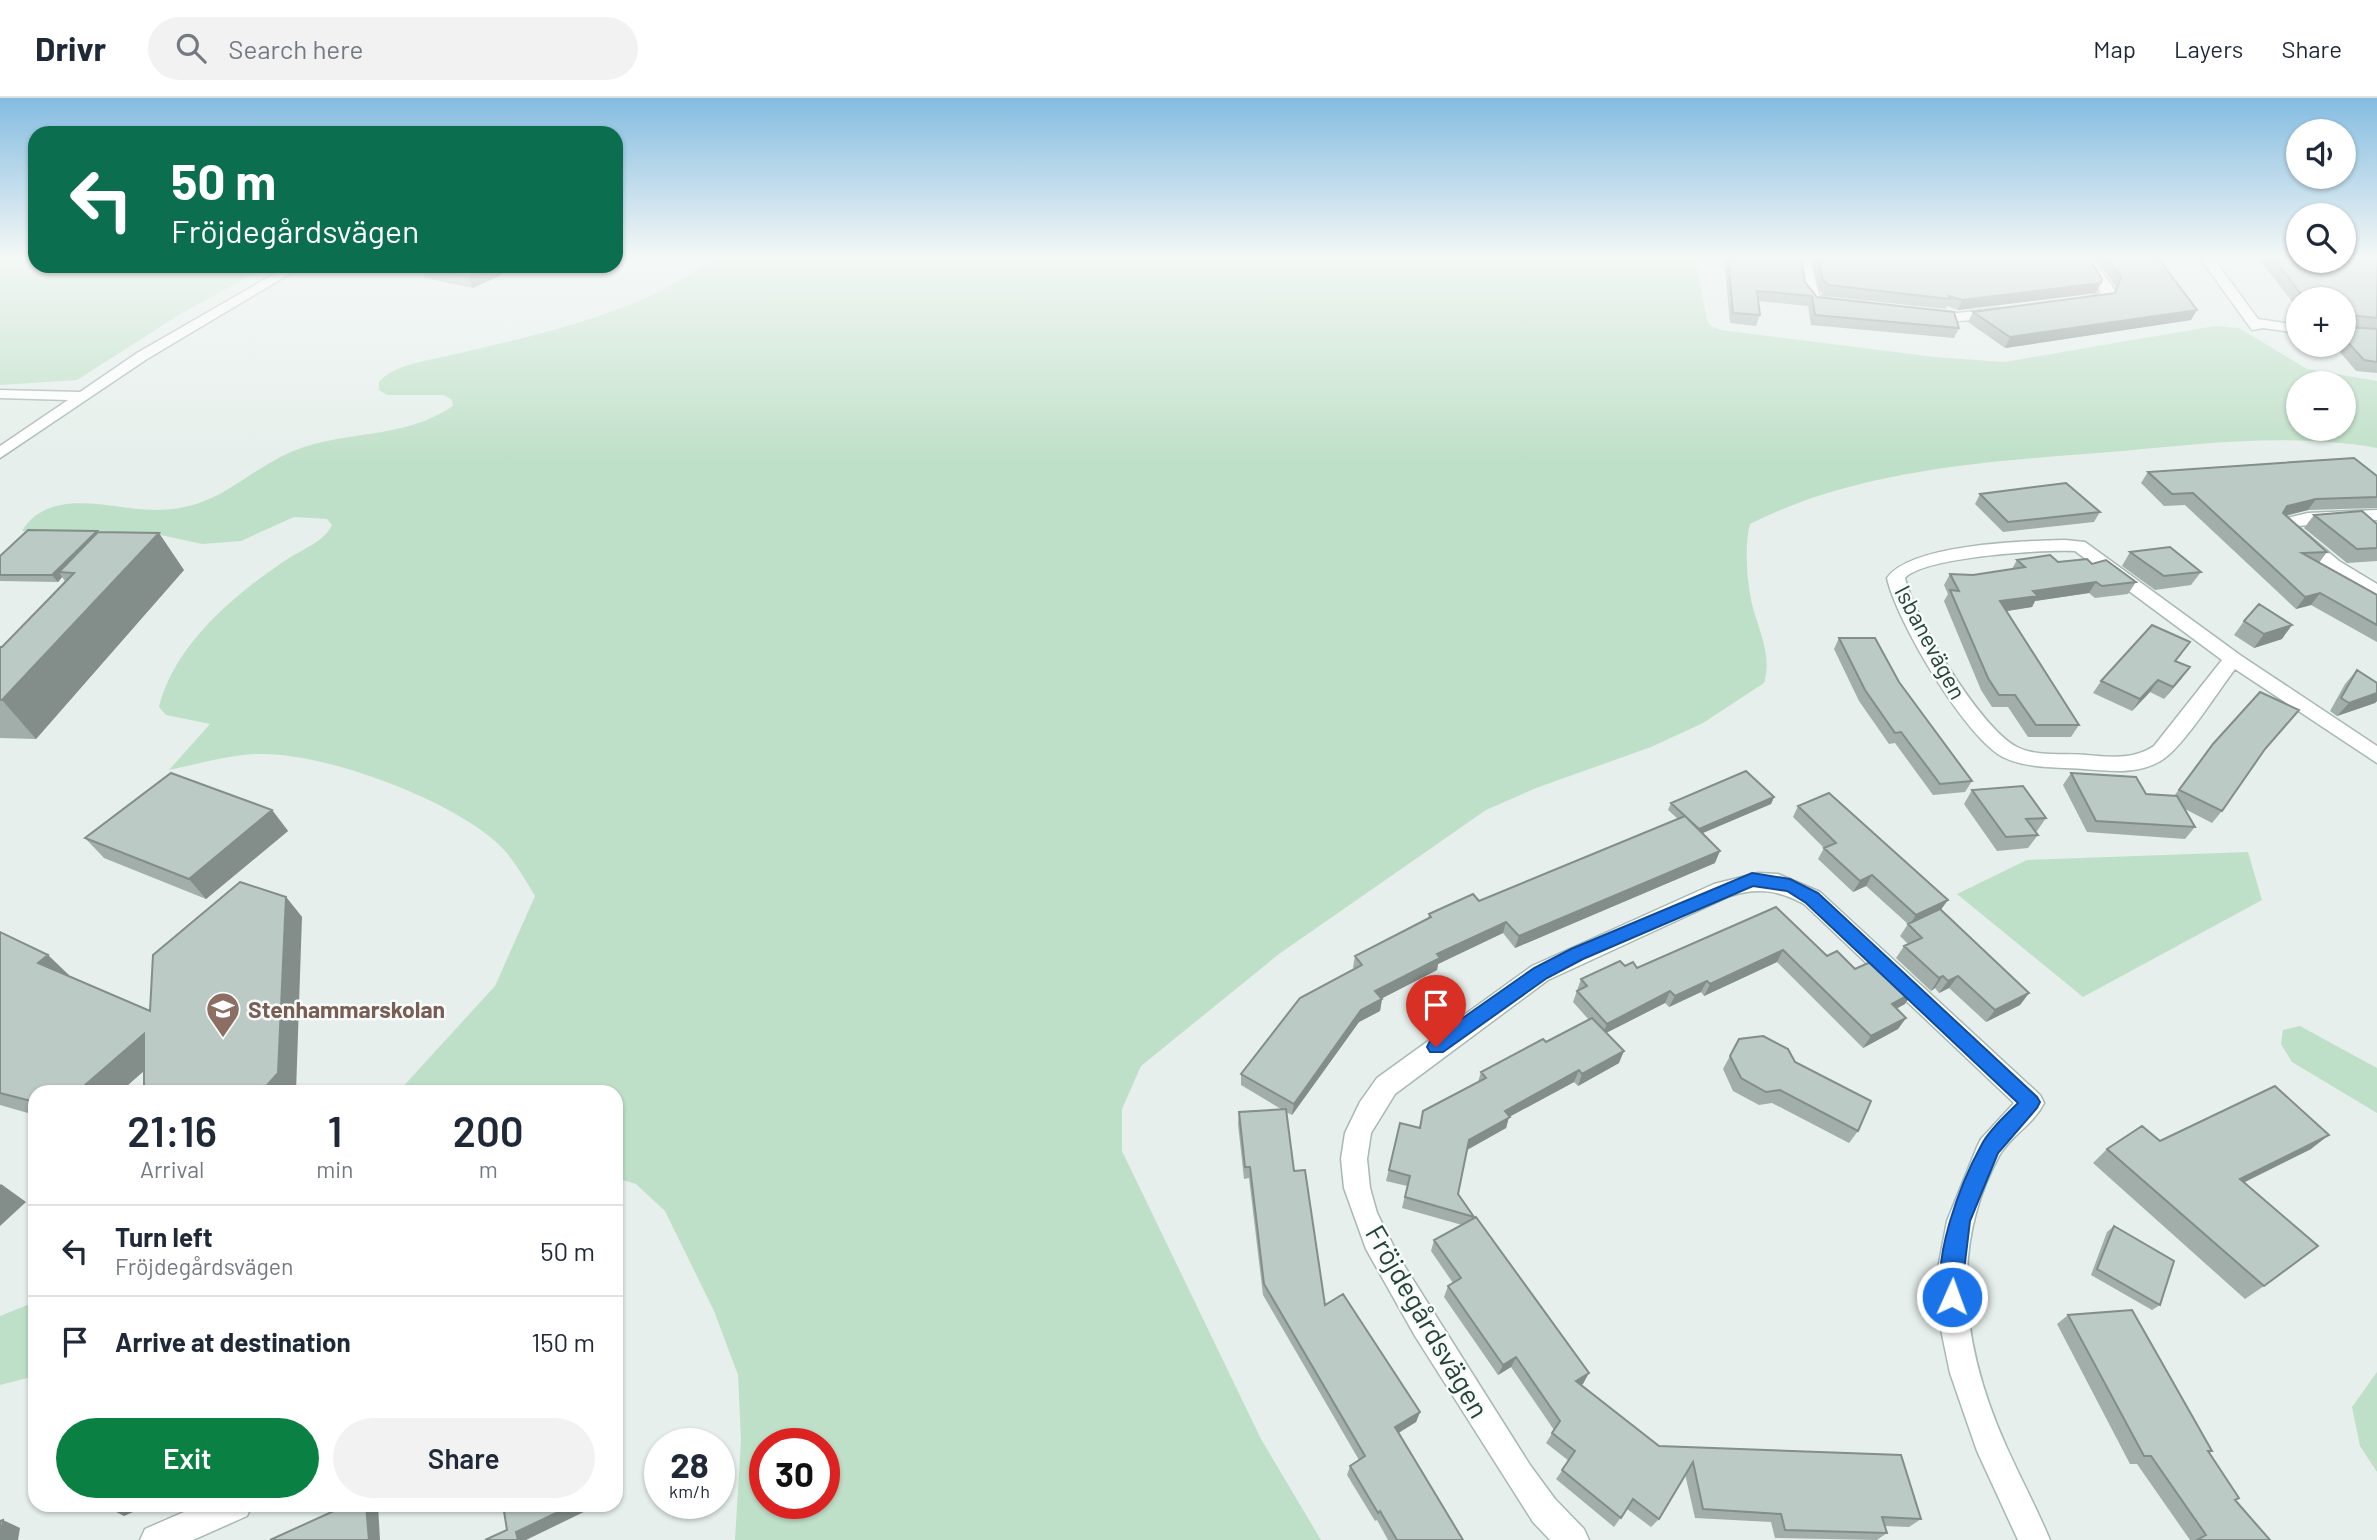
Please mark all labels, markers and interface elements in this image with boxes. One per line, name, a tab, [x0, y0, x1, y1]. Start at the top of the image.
search box	[148, 17, 638, 80]
text: Drivr	[35, 28, 106, 68]
icon: search	[172, 29, 210, 67]
text: Search here	[228, 33, 363, 64]
text: Map	[2093, 34, 2136, 63]
text: Layers	[2174, 34, 2243, 63]
text: Share	[2281, 34, 2342, 63]
map controls	[2286, 119, 2356, 441]
button: sound	[2286, 119, 2356, 189]
text: 50 m	[171, 151, 276, 210]
icon: left	[56, 154, 147, 245]
button: search	[2286, 203, 2356, 273]
text: Fröjdegårdsvägen	[171, 211, 419, 249]
button: +	[2286, 287, 2356, 357]
button: −	[2286, 371, 2356, 441]
street label: Isbanevägen	[1889, 580, 1973, 704]
pin	[1406, 975, 1466, 1047]
icon: arrive	[1417, 986, 1455, 1024]
school or university icon: Stenhammarskolan	[204, 990, 242, 1039]
place label: Stenhammarskolan	[248, 995, 445, 1023]
text: 21:16	[127, 1105, 217, 1155]
text: 1	[327, 1105, 342, 1155]
text: 200	[453, 1105, 524, 1155]
text: Arrival	[140, 1155, 204, 1183]
text: min	[316, 1155, 353, 1183]
text: m	[479, 1155, 498, 1183]
street label: Fröjdegårdsvägen	[1359, 1218, 1497, 1424]
text: Turn left	[115, 1221, 213, 1252]
icon: left	[56, 1232, 94, 1270]
text: 50 m	[540, 1235, 595, 1266]
text: Fröjdegårdsvägen	[115, 1252, 293, 1280]
position arrow	[1915, 1260, 1989, 1334]
icon: arrive	[56, 1323, 94, 1361]
text: Arrive at destination	[115, 1326, 351, 1357]
text: 150 m	[531, 1326, 595, 1357]
button: Exit	[56, 1418, 319, 1498]
button: Share	[333, 1418, 595, 1498]
speed limit sign: 30	[749, 1428, 840, 1519]
text: 28	[670, 1443, 709, 1485]
text: km/h	[669, 1480, 710, 1502]

